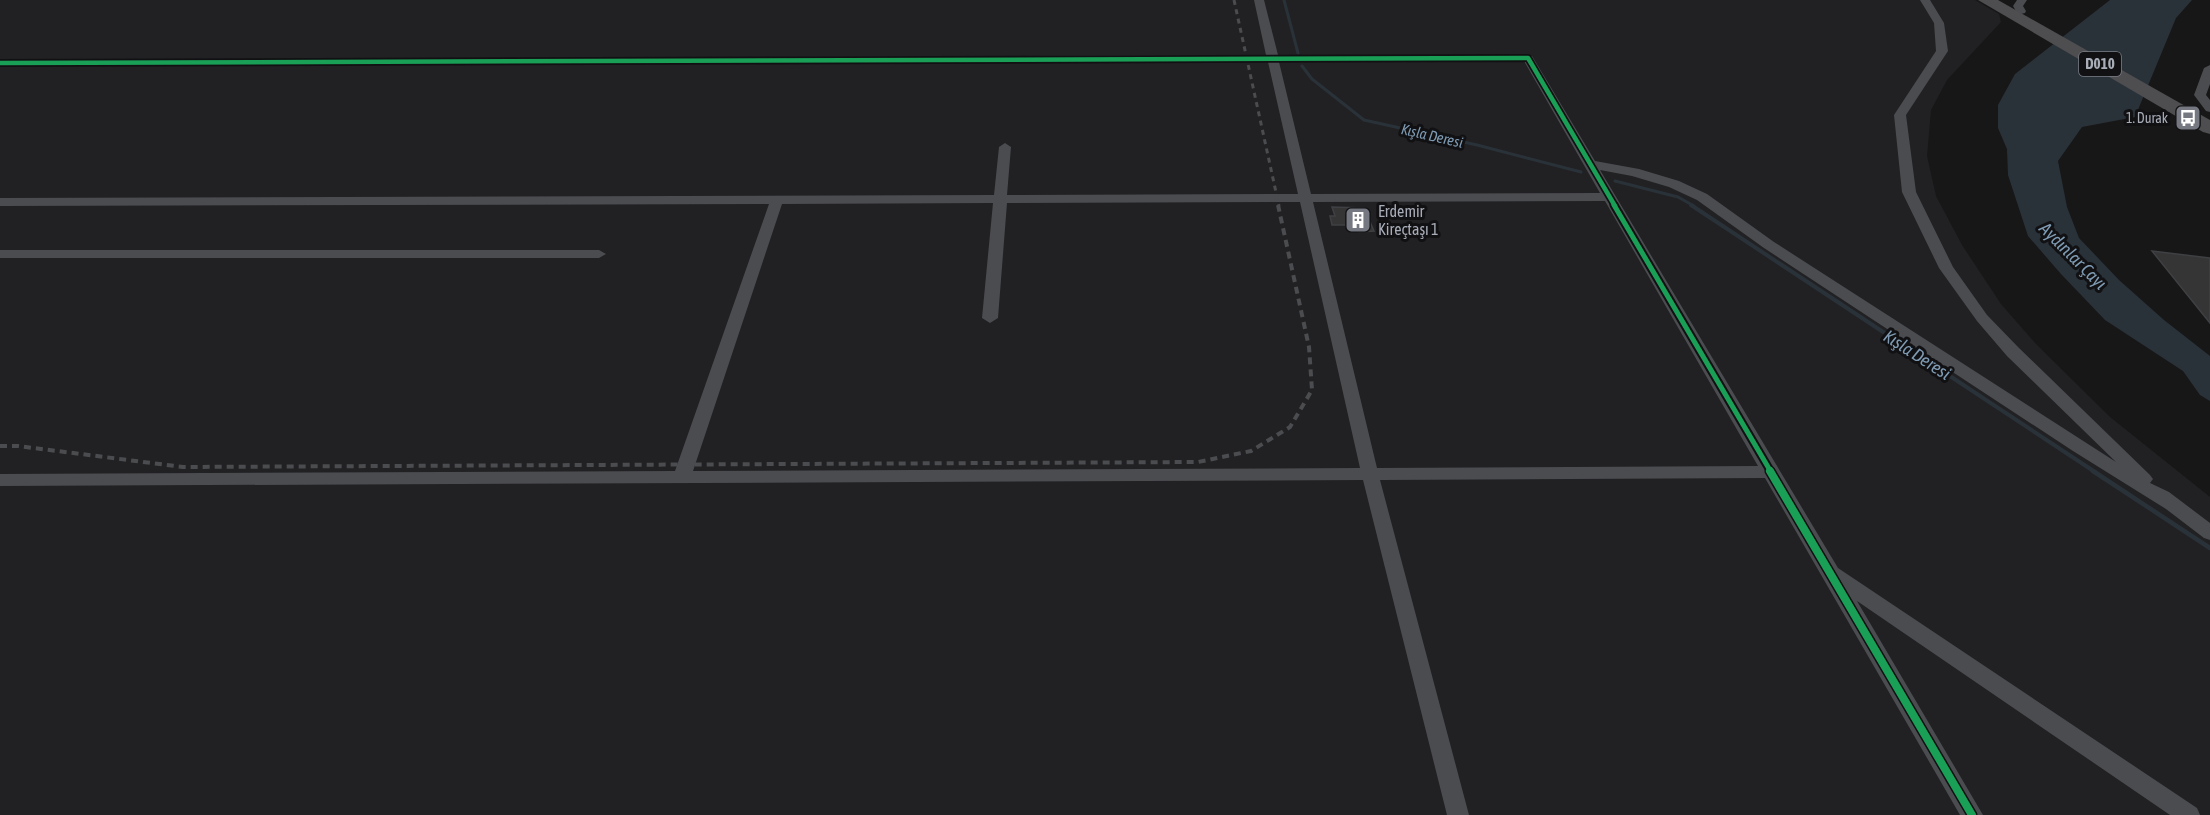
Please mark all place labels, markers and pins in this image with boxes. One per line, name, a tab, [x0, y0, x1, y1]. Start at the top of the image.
bus stop icon: 1. Durak	[2173, 103, 2203, 133]
place label: 1. Durak	[2126, 110, 2168, 126]
place label: Erdemir Kireçtaşı 1	[1378, 202, 1438, 239]
building icon: Erdemir Kireçtaşı 1	[1343, 205, 1373, 235]

